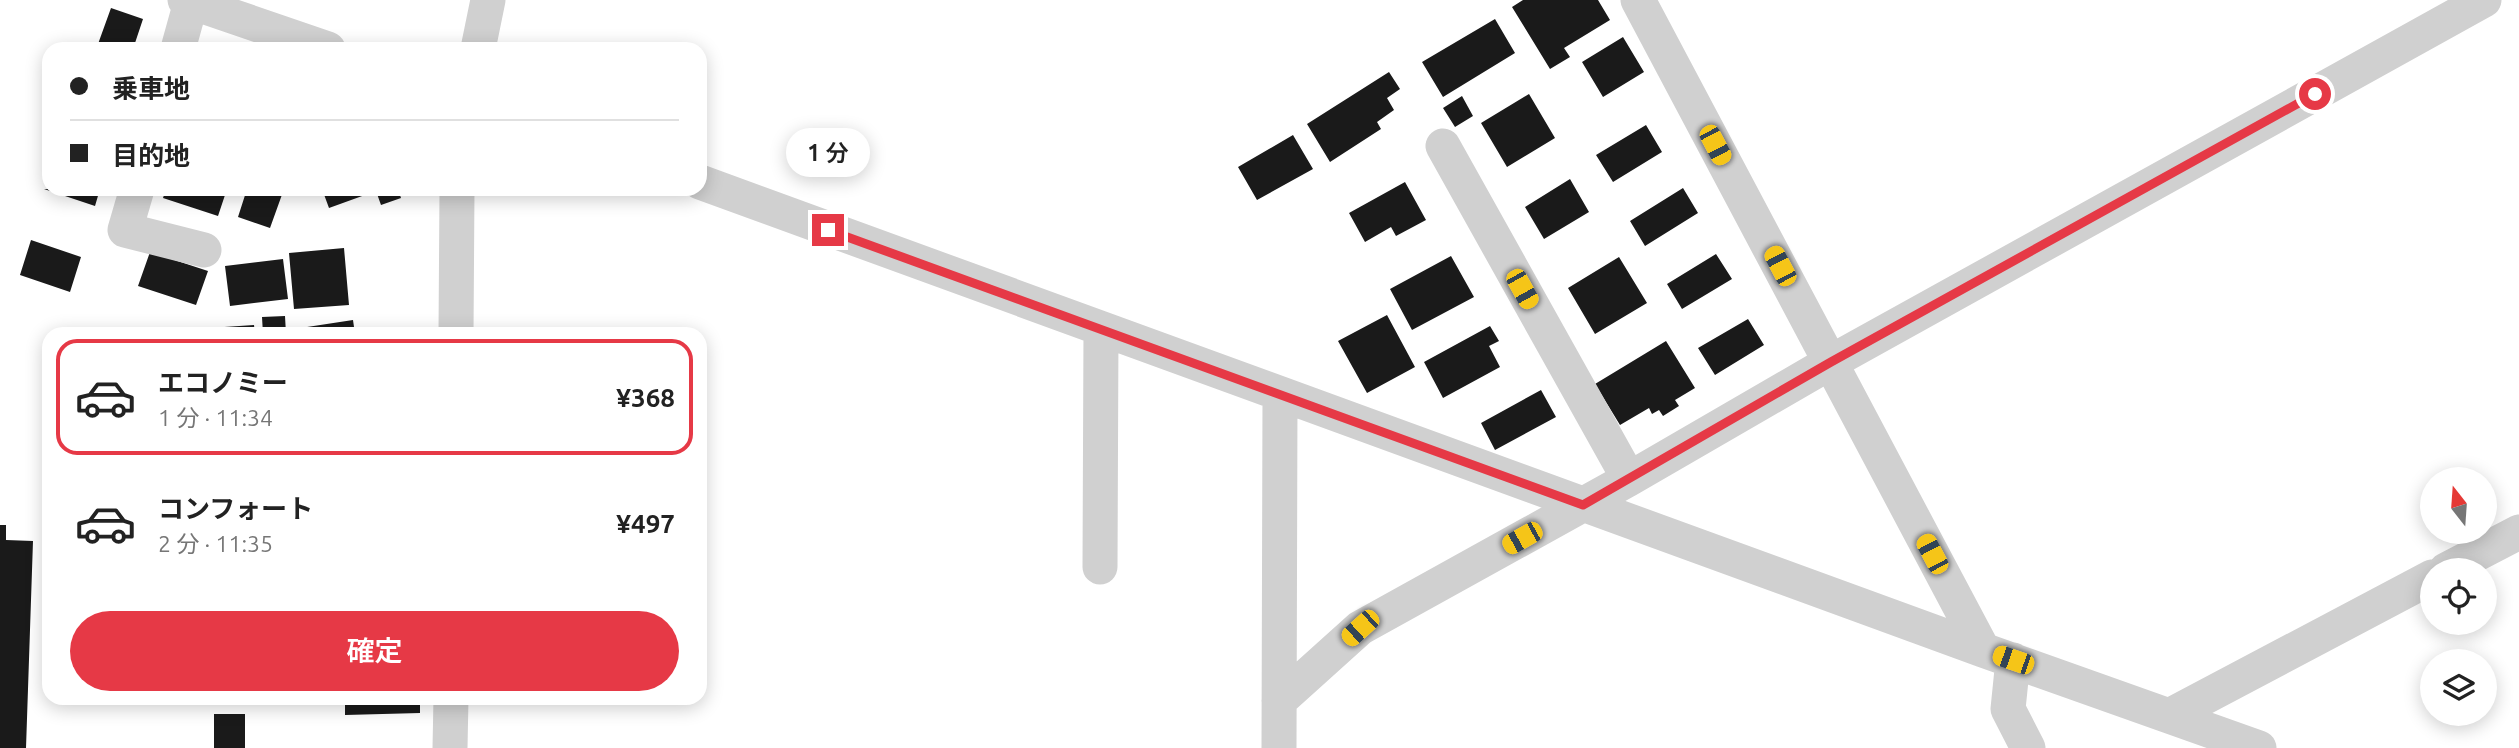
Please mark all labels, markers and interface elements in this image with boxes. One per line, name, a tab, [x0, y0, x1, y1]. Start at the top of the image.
text: 乗車地	[112, 74, 190, 103]
route start	[2299, 78, 2331, 110]
car	[1696, 122, 1735, 168]
callout: 1 分	[786, 128, 870, 177]
text: 1 分	[807, 140, 849, 165]
text: 目的地	[112, 141, 190, 170]
route end	[812, 214, 844, 246]
car	[1761, 243, 1800, 289]
car	[1503, 266, 1542, 312]
icon: car	[74, 366, 137, 429]
text: エコノミー	[158, 368, 288, 397]
text: ¥368	[616, 383, 675, 412]
text: 1 分 · 11:34	[158, 405, 273, 430]
north arrow	[2420, 467, 2497, 544]
map controls	[2420, 467, 2497, 726]
icon: car	[74, 492, 137, 555]
text: コンフォート	[158, 494, 313, 523]
text: ¥497	[616, 509, 675, 538]
car	[1499, 519, 1546, 557]
text: 2 分 · 11:35	[158, 531, 273, 556]
car	[1913, 531, 1952, 577]
button: locate	[2420, 558, 2497, 635]
car	[1338, 606, 1383, 650]
button: 確定	[70, 611, 679, 691]
car	[1990, 643, 2037, 677]
button: layers	[2420, 649, 2497, 726]

